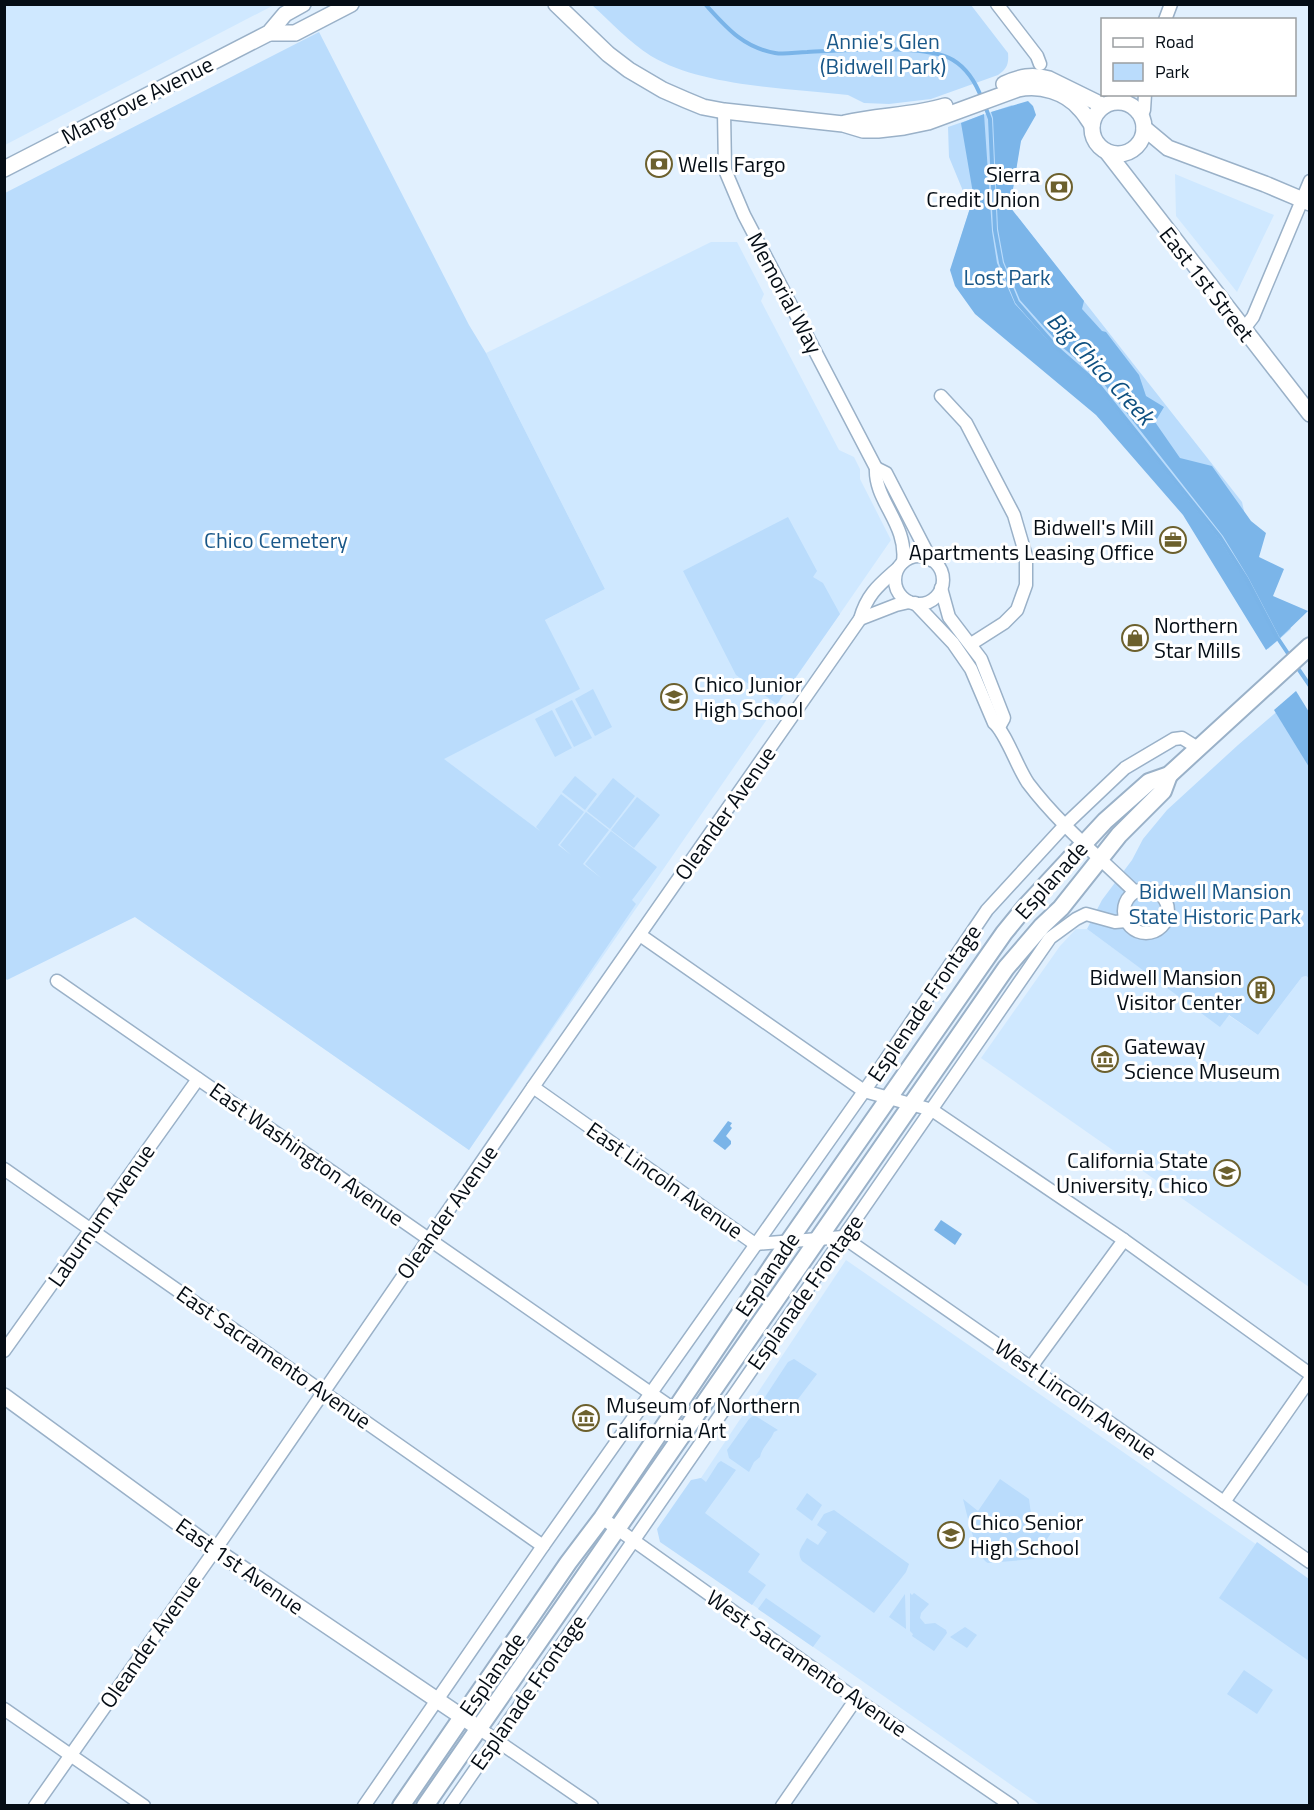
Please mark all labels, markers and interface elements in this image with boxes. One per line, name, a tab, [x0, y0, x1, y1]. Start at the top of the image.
legend	[1101, 18, 1296, 96]
park label: Annie's Glen (Bidwell Park)	[820, 24, 946, 83]
text: Road	[1155, 28, 1194, 55]
street label: Mangrove Avenue	[55, 47, 219, 153]
text: Park	[1155, 58, 1190, 85]
place label: Wells Fargo	[678, 147, 786, 181]
bank icon: Wells Fargo	[644, 149, 674, 179]
place label: Sierra Credit Union	[926, 157, 1040, 216]
bank icon: Sierra Credit Union	[1044, 172, 1074, 202]
street label: East 1st Street	[1151, 219, 1263, 349]
street label: Memorial Way	[739, 226, 832, 360]
park label: Lost Park	[964, 260, 1051, 294]
water label: Big Chico Creek	[1039, 303, 1165, 435]
place label: Bidwell's Mill Apartments Leasing Office	[909, 510, 1154, 569]
park label: Chico Cemetery	[204, 523, 348, 557]
office icon: Bidwell's Mill Apartments Leasing Office	[1158, 525, 1188, 555]
place label: Northern Star Mills	[1154, 608, 1241, 667]
shop icon: Northern Star Mills	[1120, 623, 1150, 653]
place label: Chico Junior High School	[694, 667, 803, 726]
school or university icon: Chico Junior High School	[659, 682, 689, 712]
street label: Oleander Avenue	[666, 739, 784, 887]
street label: Esplanade	[1006, 833, 1096, 927]
park label: Bidwell Mansion State Historic Park	[1129, 874, 1302, 933]
street label: Esplenade Frontage	[859, 917, 989, 1089]
place label: Bidwell Mansion Visitor Center	[1089, 960, 1242, 1019]
building icon: Bidwell Mansion Visitor Center	[1246, 975, 1276, 1005]
place label: Gateway Science Museum	[1124, 1029, 1280, 1088]
museum icon: Gateway Science Museum	[1090, 1044, 1120, 1074]
street label: East Washington Avenue	[203, 1074, 411, 1234]
street label: East Lincoln Avenue	[580, 1113, 750, 1247]
street label: Laburnum Avenue	[39, 1136, 163, 1294]
street label: Oleander Avenue	[388, 1138, 506, 1286]
place label: California State University, Chico	[1056, 1143, 1208, 1202]
school or university icon: California State University, Chico	[1212, 1158, 1242, 1188]
street label: Esplanade Frontage	[738, 1207, 872, 1377]
street label: Esplanade	[726, 1225, 808, 1323]
street label: East Sacramento Avenue	[169, 1277, 379, 1437]
street label: West Lincoln Avenue	[988, 1330, 1164, 1468]
place label: Museum of Northern California Art	[606, 1388, 800, 1447]
museum icon: Museum of Northern California Art	[571, 1403, 601, 1433]
place label: Chico Senior High School	[970, 1505, 1084, 1564]
street label: East 1st Avenue	[169, 1509, 311, 1623]
school or university icon: Chico Senior High School	[936, 1520, 966, 1550]
street label: Oleander Avenue	[91, 1567, 209, 1715]
street label: West Sacramento Avenue	[700, 1581, 914, 1745]
street label: Esplanade Frontage	[461, 1607, 595, 1777]
street label: Esplanade	[451, 1625, 533, 1723]

